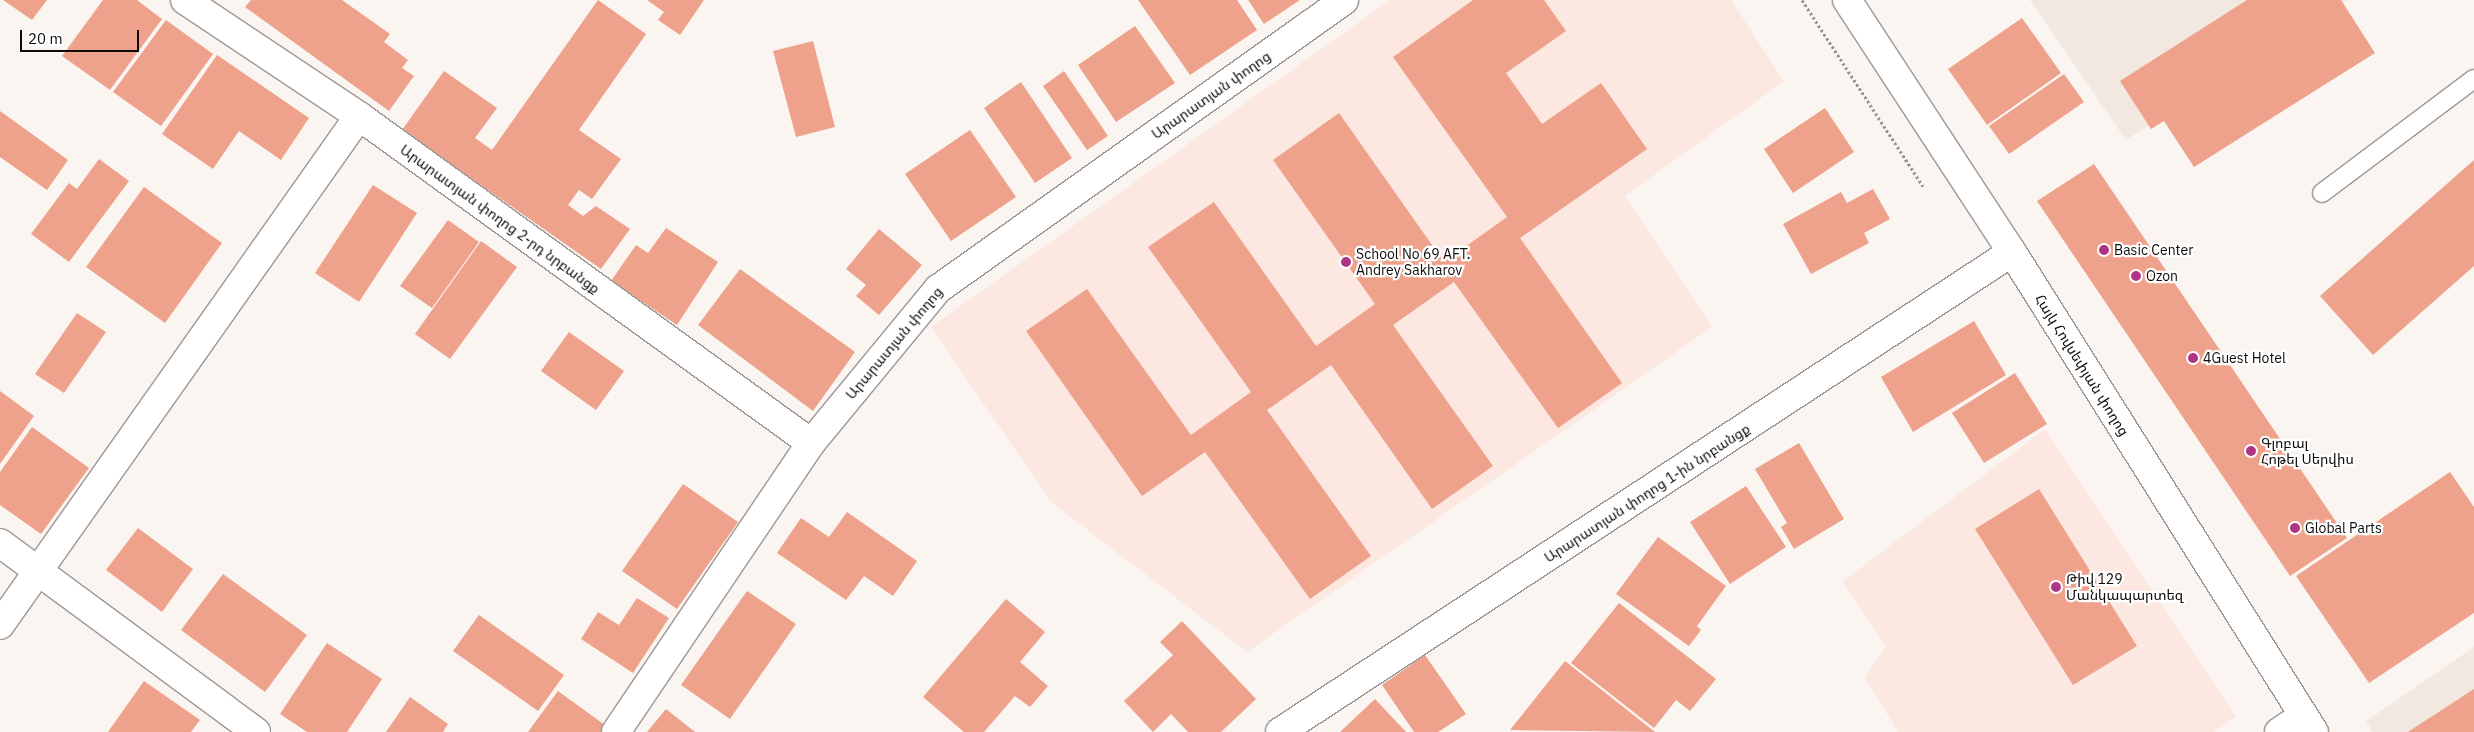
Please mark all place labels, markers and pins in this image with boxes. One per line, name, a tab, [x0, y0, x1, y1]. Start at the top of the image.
place label: Basic Center	[2114, 242, 2193, 258]
marker: Basic Center	[2098, 244, 2110, 256]
place label: School No 69 AFT. Andrey Sakharov	[1356, 246, 1471, 278]
marker: School No 69 AFT. Andrey Sakharov	[1340, 256, 1352, 268]
place label: Ozon	[2146, 268, 2178, 284]
marker: Ozon	[2130, 270, 2142, 282]
place label: 4Guest Hotel	[2203, 350, 2286, 366]
marker: 4Guest Hotel	[2187, 352, 2199, 364]
place label: Գլոբալ Հոթել Սերվիս	[2261, 435, 2354, 468]
marker: Գլոբալ Հոթել Սերվիս	[2245, 445, 2257, 457]
place label: Global Parts	[2305, 520, 2382, 536]
marker: Global Parts	[2289, 522, 2301, 534]
place label: Թիվ 129 Մանկապարտեզ	[2066, 571, 2183, 604]
marker: Թիվ 129 Մանկապարտեզ	[2050, 581, 2062, 593]

